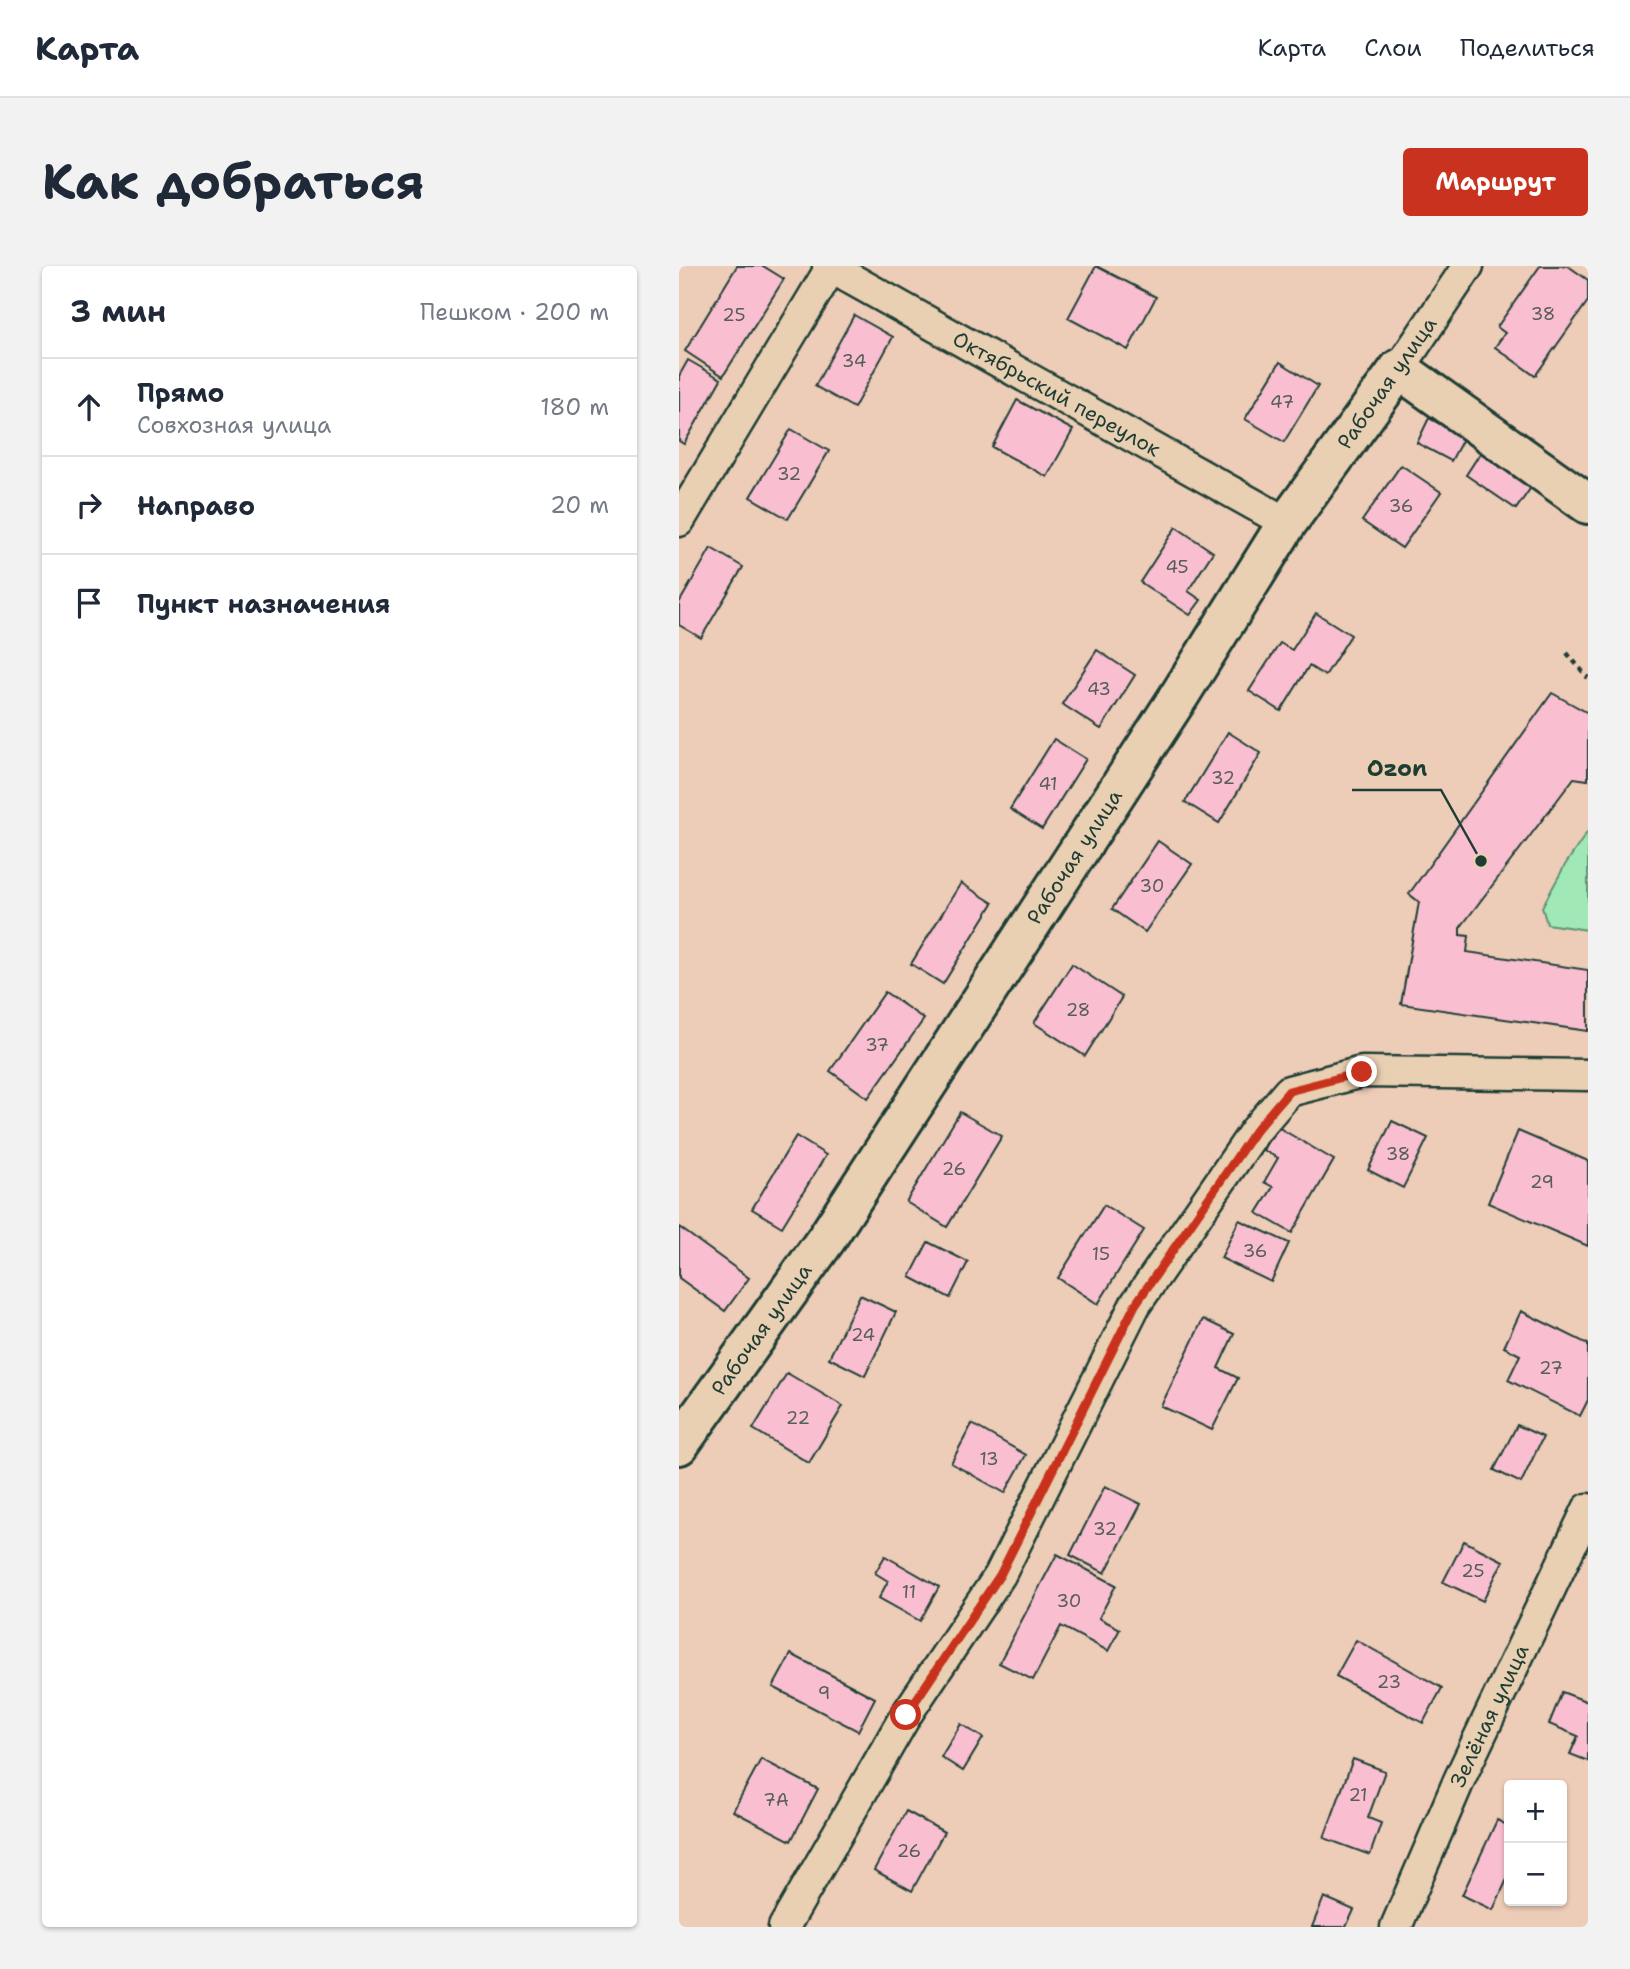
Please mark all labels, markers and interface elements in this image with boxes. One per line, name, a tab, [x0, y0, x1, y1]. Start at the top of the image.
text: Карта	[35, 26, 139, 71]
text: Карта	[1258, 32, 1326, 64]
text: Слои	[1364, 32, 1422, 64]
text: Поделиться	[1460, 32, 1595, 64]
button: Маршрут	[1403, 148, 1588, 216]
text: Как добраться	[42, 149, 424, 215]
text: 3 мин	[70, 291, 166, 332]
text: Пешком · 200 m	[420, 297, 609, 327]
house number: 38	[1531, 302, 1555, 326]
house number: 25	[722, 303, 746, 327]
street label: Рабочая улица	[1331, 311, 1443, 455]
street label: Октябрьский переулок	[948, 325, 1166, 463]
house number: 34	[842, 349, 866, 373]
text: Прямо	[137, 375, 225, 410]
icon: ahead	[70, 388, 108, 426]
house number: 47	[1270, 390, 1294, 414]
text: 180 m	[540, 392, 609, 422]
text: Совхозная улица	[137, 410, 331, 440]
house number: 32	[777, 462, 801, 486]
icon: right	[70, 486, 108, 524]
text: Направо	[137, 488, 255, 523]
text: 20 m	[550, 490, 609, 520]
house number: 36	[1389, 494, 1413, 518]
house number: 45	[1165, 555, 1189, 579]
icon: arrive	[70, 584, 108, 622]
text: Пункт назначения	[137, 586, 390, 621]
house number: 43	[1087, 677, 1111, 701]
callout: Ozon	[1352, 746, 1441, 790]
text: Ozon	[1367, 753, 1427, 783]
house number: 32	[1211, 766, 1235, 790]
house number: 41	[1038, 772, 1058, 796]
street label: Рабочая улица	[1020, 784, 1129, 930]
house number: 30	[1140, 874, 1164, 898]
house number: 28	[1066, 998, 1090, 1022]
house number: 37	[865, 1033, 889, 1057]
route end	[1346, 1056, 1377, 1087]
house number: 38	[1386, 1142, 1410, 1166]
house number: 26	[942, 1157, 966, 1181]
house number: 29	[1530, 1170, 1554, 1194]
house number: 36	[1243, 1239, 1267, 1263]
house number: 15	[1092, 1242, 1110, 1266]
street label: Рабочая улица	[705, 1258, 818, 1401]
house number: 24	[851, 1323, 875, 1347]
house number: 27	[1539, 1356, 1563, 1380]
house number: 22	[786, 1406, 810, 1430]
house number: 13	[979, 1447, 999, 1471]
house number: 32	[1093, 1517, 1117, 1541]
house number: 25	[1461, 1559, 1485, 1583]
house number: 11	[902, 1580, 916, 1604]
house number: 30	[1057, 1589, 1081, 1613]
street label: Зелёная улица	[1444, 1640, 1536, 1792]
house number: 23	[1377, 1670, 1401, 1694]
house number: 9	[818, 1681, 830, 1705]
route start	[890, 1699, 921, 1730]
map controls	[1504, 1780, 1567, 1906]
button: +	[1504, 1780, 1567, 1843]
house number: 21	[1348, 1783, 1368, 1807]
house number: 7А	[763, 1788, 789, 1812]
house number: 26	[897, 1839, 921, 1863]
button: −	[1504, 1843, 1567, 1906]

